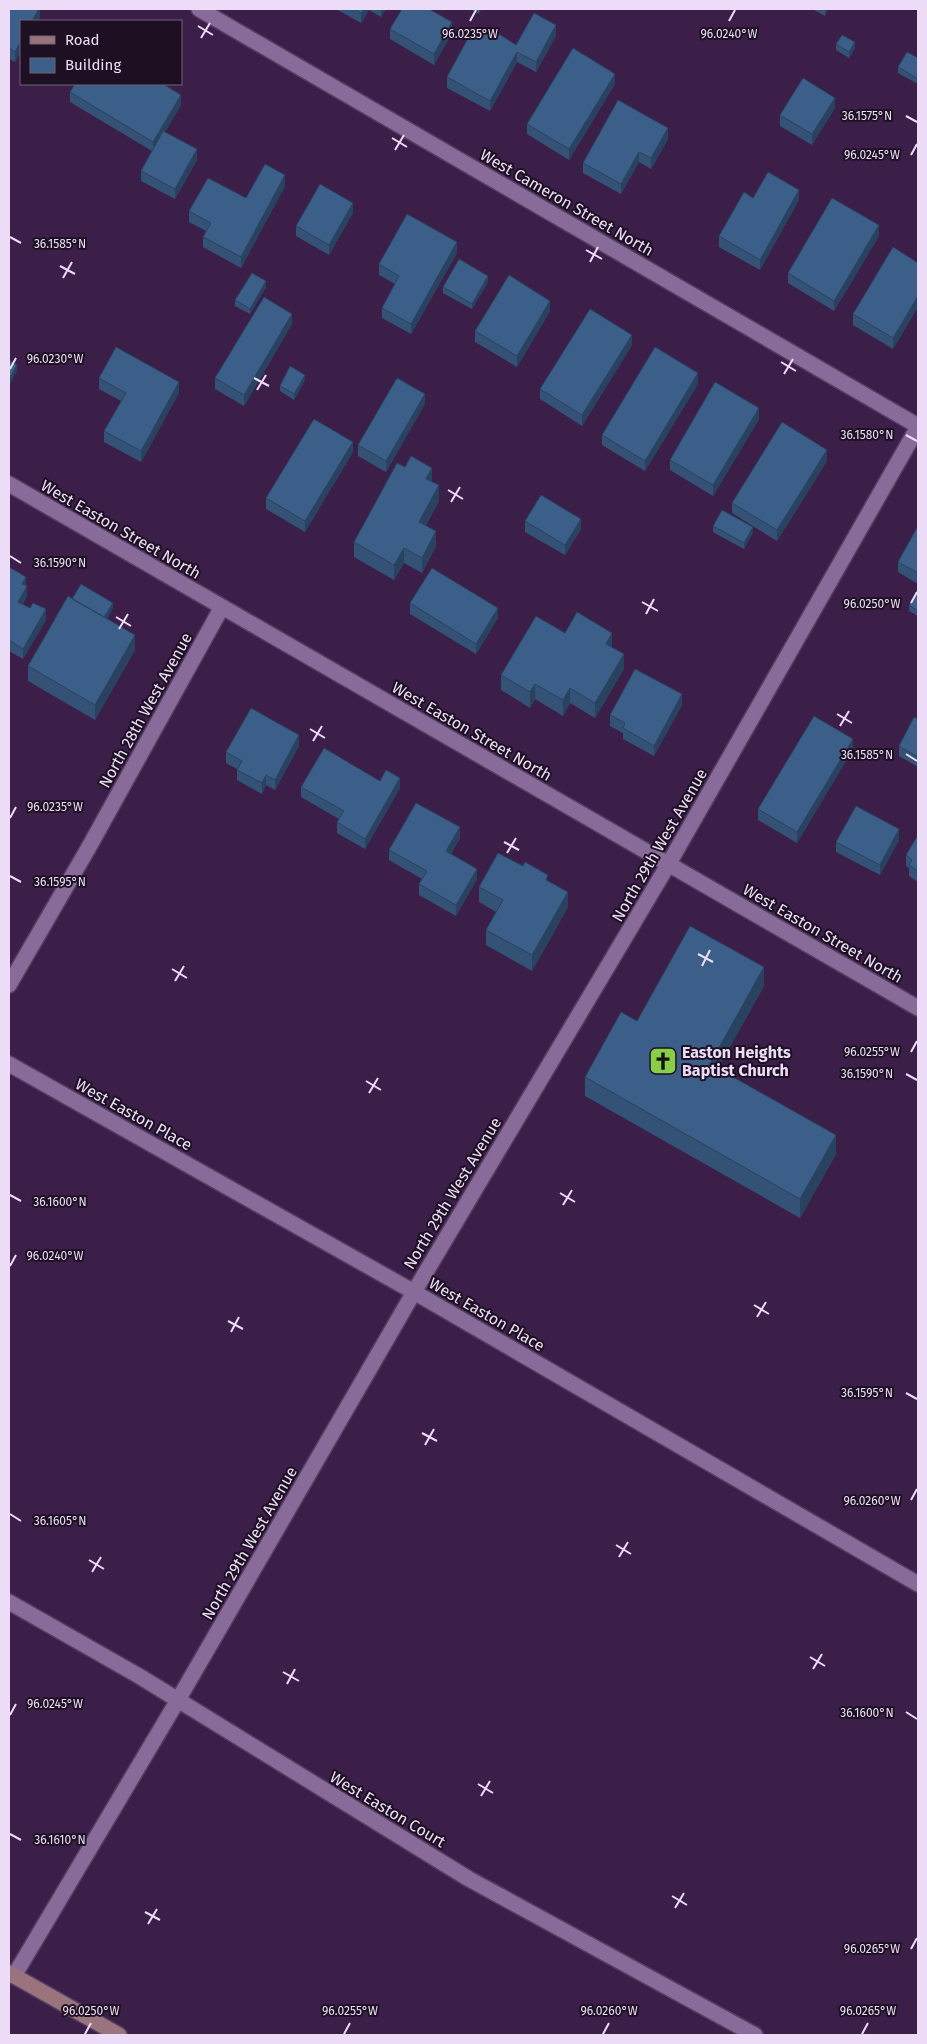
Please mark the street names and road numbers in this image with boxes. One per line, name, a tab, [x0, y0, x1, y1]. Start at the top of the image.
street label: West Cameron Street North	[477, 145, 657, 260]
street label: West Easton Street North	[37, 476, 204, 583]
street label: North 28th West Avenue	[95, 629, 196, 791]
street label: West Easton Street North	[388, 678, 555, 785]
street label: North 29th West Avenue	[608, 765, 711, 925]
street label: West Easton Street North	[739, 880, 906, 987]
street label: West Easton Place	[72, 1074, 195, 1154]
street label: North 29th West Avenue	[400, 1114, 505, 1273]
street label: West Easton Place	[425, 1274, 548, 1355]
street label: North 29th West Avenue	[198, 1463, 301, 1623]
street label: West Easton Court	[327, 1767, 449, 1852]

